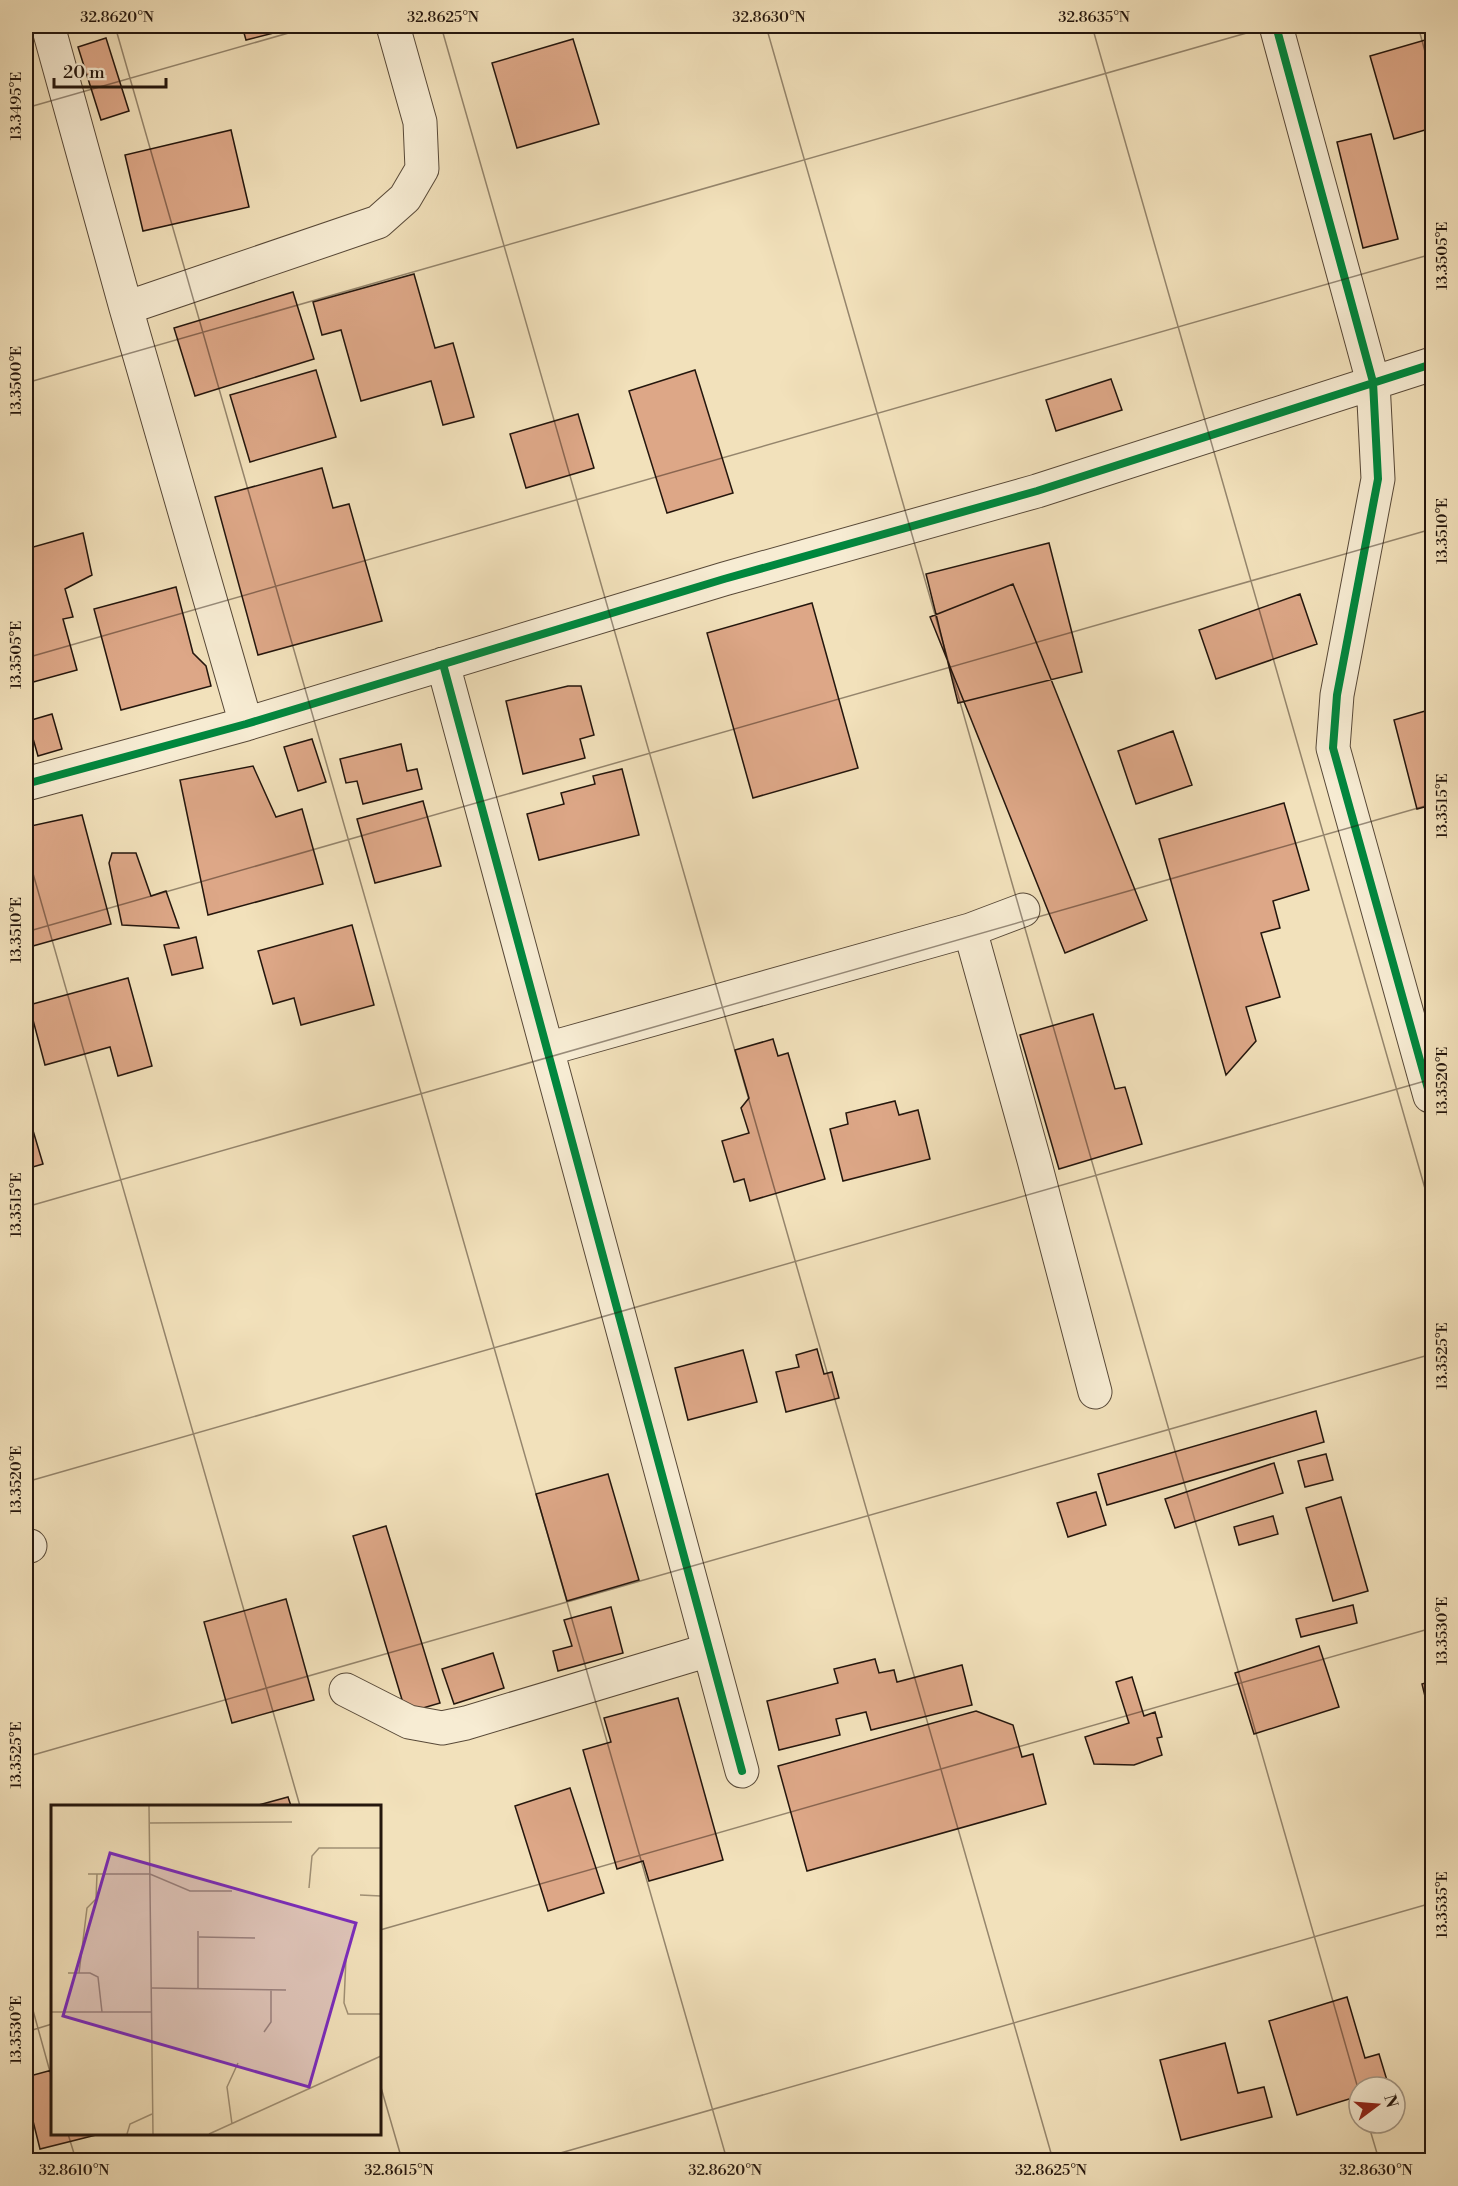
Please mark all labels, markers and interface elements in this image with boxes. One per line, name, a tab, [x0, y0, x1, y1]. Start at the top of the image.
text: 32.8620°N	[80, 8, 154, 27]
text: 32.8625°N	[407, 8, 479, 27]
text: 32.8630°N	[732, 8, 806, 27]
text: 32.8635°N	[1058, 8, 1130, 27]
scale bar	[54, 51, 166, 89]
text: 20 m	[63, 61, 105, 84]
text: 13.3495°E	[7, 72, 26, 140]
text: 13.3505°E	[1433, 222, 1452, 290]
text: 13.3500°E	[7, 346, 26, 416]
text: 13.3510°E	[1433, 498, 1452, 564]
text: 13.3505°E	[7, 621, 26, 689]
text: 13.3515°E	[1433, 773, 1452, 839]
text: 13.3510°E	[7, 897, 26, 963]
text: 13.3520°E	[1433, 1047, 1452, 1116]
text: 13.3515°E	[7, 1172, 26, 1238]
text: 13.3525°E	[1433, 1322, 1452, 1390]
text: 13.3520°E	[7, 1446, 26, 1515]
text: 13.3530°E	[1433, 1597, 1452, 1665]
text: 13.3525°E	[7, 1721, 26, 1789]
inset map	[51, 1805, 381, 2135]
text: 13.3535°E	[1433, 1871, 1452, 1939]
text: 13.3530°E	[7, 1996, 26, 2064]
north arrow	[1347, 2075, 1407, 2135]
text: N	[1379, 2092, 1402, 2110]
text: 32.8610°N	[39, 2161, 109, 2180]
text: 32.8615°N	[364, 2161, 434, 2180]
text: 32.8620°N	[688, 2161, 762, 2180]
text: 32.8625°N	[1015, 2161, 1087, 2180]
text: 32.8630°N	[1339, 2161, 1413, 2180]

